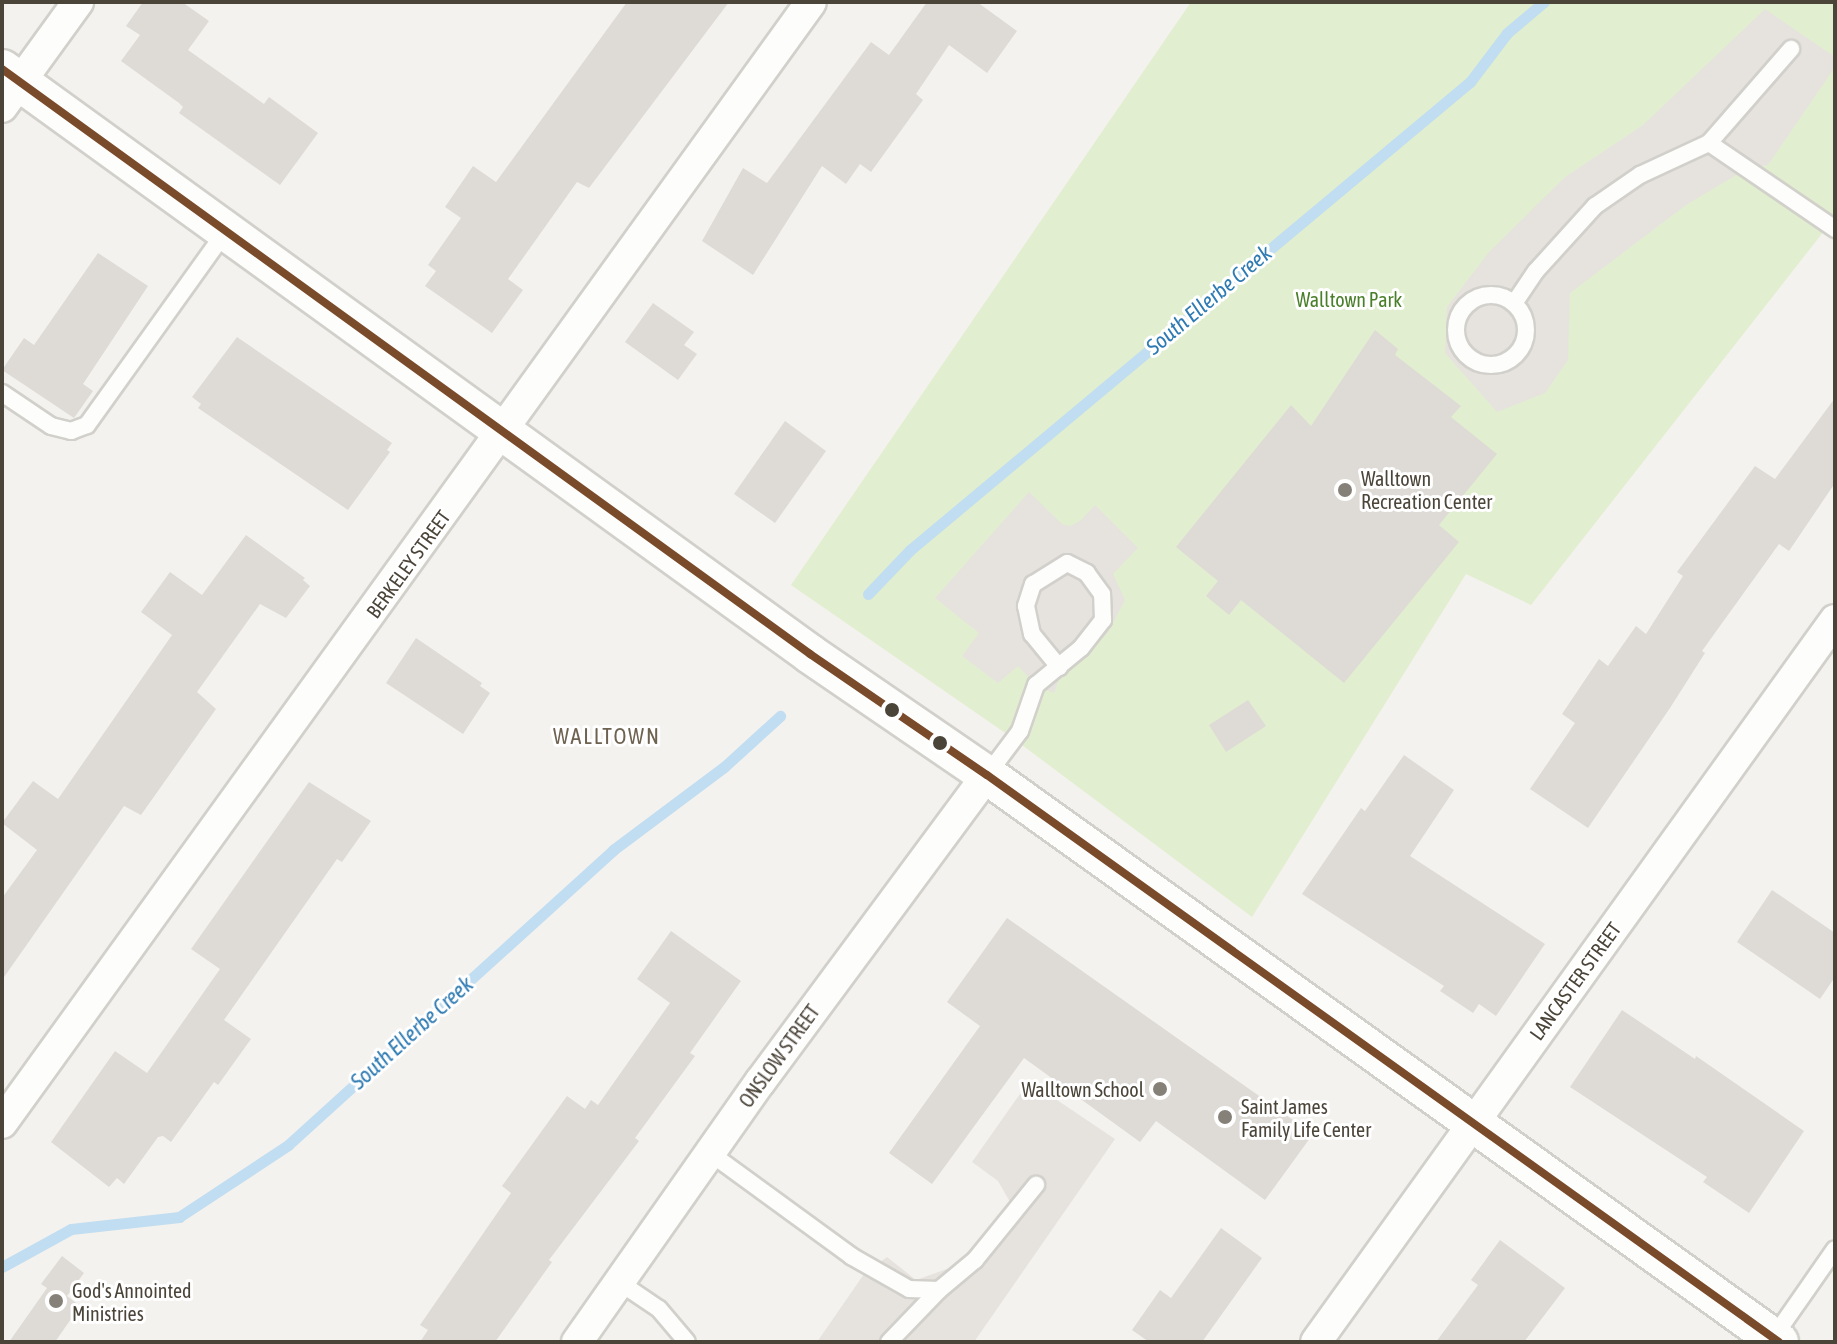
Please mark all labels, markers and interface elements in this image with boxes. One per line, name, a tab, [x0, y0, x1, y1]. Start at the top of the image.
water label: South Ellerbe Creek	[1141, 240, 1277, 360]
park label: Walltown Park	[1296, 287, 1402, 311]
place label: Walltown Recreation Center	[1361, 466, 1492, 513]
marker: Walltown Recreation Center	[1336, 481, 1354, 499]
street label: BERKELEY STREET	[361, 505, 455, 623]
unlabelled marker	[884, 702, 900, 718]
district label: WALLTOWN	[553, 724, 661, 750]
unlabelled marker	[932, 735, 948, 751]
street label: LANCASTER STREET	[1524, 917, 1626, 1045]
water label: South Ellerbe Creek	[345, 971, 479, 1095]
street label: ONSLOW STREET	[734, 1000, 824, 1112]
place label: Walltown School	[1021, 1077, 1144, 1101]
marker: Walltown School	[1151, 1080, 1169, 1098]
place label: Saint James Family Life Center	[1241, 1094, 1371, 1141]
marker: Saint James Family Life Center	[1216, 1108, 1234, 1126]
place label: God's Annointed Ministries	[72, 1278, 191, 1325]
marker: God's Annointed Ministries	[47, 1292, 65, 1310]

